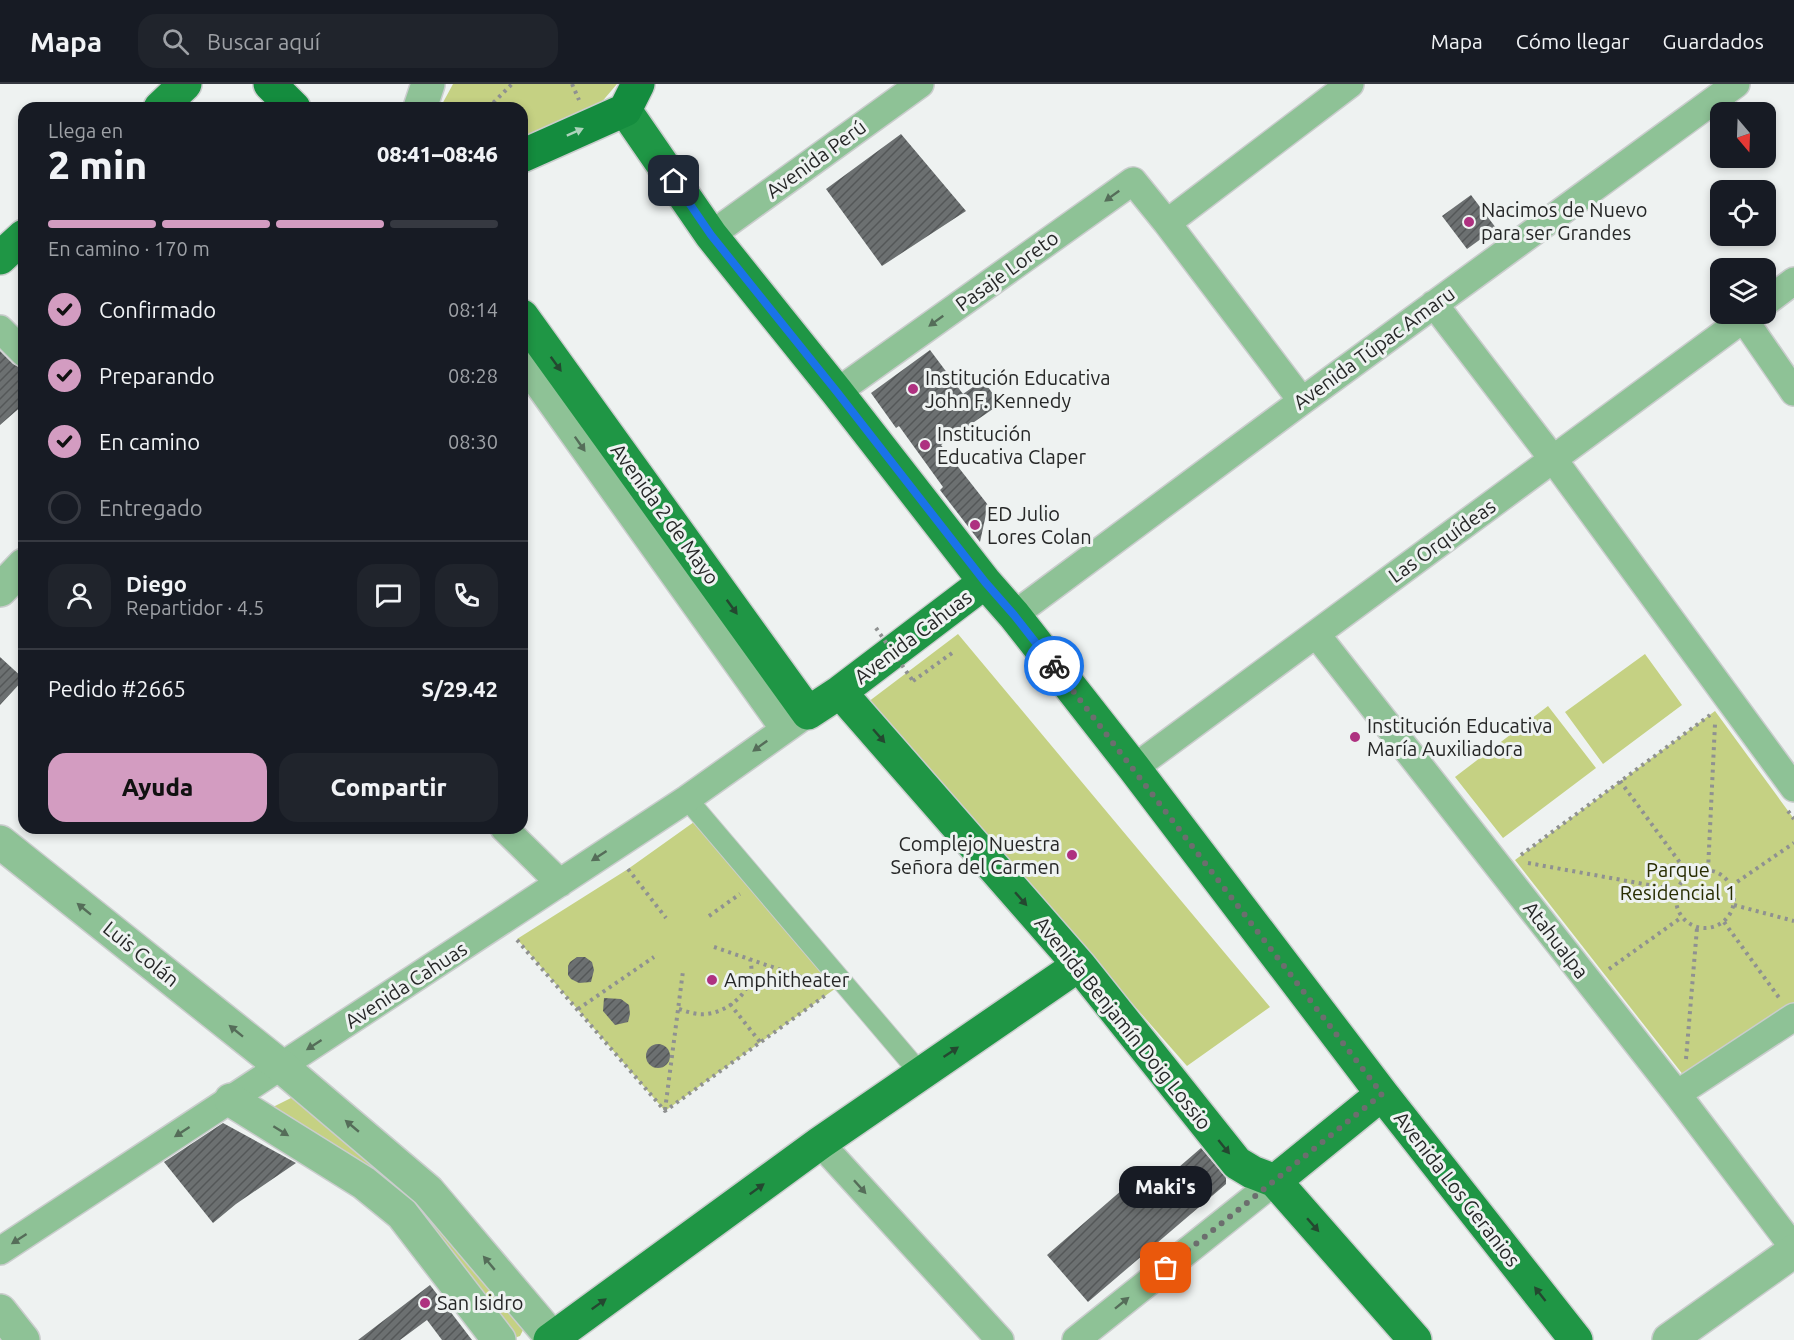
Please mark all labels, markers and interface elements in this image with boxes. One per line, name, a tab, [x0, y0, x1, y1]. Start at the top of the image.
search box	[138, 14, 558, 68]
icon: search	[159, 25, 192, 58]
text: Mapa	[30, 26, 102, 57]
text: Buscar aquí	[207, 29, 320, 54]
text: Mapa	[1431, 29, 1483, 53]
text: Cómo llegar	[1516, 29, 1630, 53]
text: Guardados	[1663, 29, 1764, 53]
north arrow	[1710, 102, 1776, 168]
map controls	[1710, 102, 1776, 324]
street label: Avenida Perú	[761, 115, 870, 203]
text: Llega en	[48, 119, 123, 142]
one-way arrow	[567, 127, 585, 137]
text: 08:41–08:46	[377, 141, 498, 166]
text: 2 min	[48, 143, 147, 186]
pin	[648, 155, 699, 206]
icon: home	[657, 164, 690, 197]
button: locate	[1710, 180, 1776, 246]
one-way arrow	[1105, 190, 1121, 202]
place label: Nacimos de Nuevo para ser Grandes	[1481, 198, 1647, 244]
marker: Nacimos de Nuevo para ser Grandes	[1462, 215, 1476, 229]
street label: Pasaje Loreto	[951, 226, 1063, 316]
text: En camino · 170 m	[48, 237, 210, 260]
button: layers	[1710, 258, 1776, 324]
street label: Avenida Túpac Amaru	[1289, 281, 1459, 414]
icon: check	[48, 293, 81, 326]
text: Confirmado	[99, 297, 216, 322]
text: 08:14	[448, 298, 498, 321]
one-way arrow	[929, 315, 945, 327]
one-way arrow	[550, 355, 562, 371]
icon: check	[48, 359, 81, 392]
text: Preparando	[99, 363, 215, 388]
text: 08:28	[448, 364, 498, 387]
place label: Institución Educativa John F. Kennedy	[925, 366, 1110, 412]
marker: Institución Educativa John F. Kennedy	[906, 382, 920, 396]
place label: Institución Educativa Claper	[937, 422, 1087, 468]
icon: check	[48, 425, 81, 458]
text: En camino	[99, 429, 200, 454]
text: 08:30	[448, 430, 498, 453]
one-way arrow	[574, 435, 586, 451]
marker: Institución Educativa Claper	[918, 438, 932, 452]
street label: Avenida 2 de Mayo	[607, 439, 724, 589]
street label: Las Orquídeas	[1384, 494, 1500, 587]
text: Entregado	[99, 495, 203, 520]
place label: ED Julio Lores Colan	[987, 502, 1092, 548]
marker: ED Julio Lores Colan	[968, 518, 982, 532]
button: person	[48, 564, 111, 627]
button: chat	[357, 564, 420, 627]
button: phone	[435, 564, 498, 627]
text: Diego	[126, 571, 187, 596]
street label: Avenida Cahuas	[850, 585, 976, 688]
text: Repartidor · 4.5	[126, 596, 264, 619]
one-way arrow	[726, 598, 738, 614]
courier	[1024, 636, 1084, 696]
icon: bike	[1038, 650, 1071, 683]
text: Pedido #2665	[48, 676, 186, 701]
text: S/29.42	[421, 676, 498, 701]
place label: Institución Educativa María Auxiliadora	[1367, 714, 1552, 760]
one-way arrow	[872, 728, 885, 743]
marker: Institución Educativa María Auxiliadora	[1348, 730, 1362, 744]
one-way arrow	[753, 740, 769, 752]
button: Ayuda	[48, 753, 267, 822]
button: Compartir	[279, 753, 498, 822]
place label: Complejo Nuestra Señora del Carmen	[891, 832, 1060, 878]
marker: Complejo Nuestra Señora del Carmen	[1065, 848, 1079, 862]
one-way arrow	[591, 851, 608, 862]
park label: Parque Residencial 1	[1620, 858, 1736, 904]
one-way arrow	[1014, 891, 1027, 906]
street label: Atahualpa	[1519, 897, 1594, 983]
one-way arrow	[76, 902, 92, 915]
street label: Avenida Benjamín Doig Lossio	[1030, 912, 1216, 1134]
street label: Luis Colán	[99, 916, 184, 991]
street label: Avenida Cahuas	[340, 937, 471, 1033]
place label: Amphitheater	[724, 968, 850, 991]
marker: Amphitheater	[705, 973, 719, 987]
one-way arrow	[228, 1024, 244, 1037]
one-way arrow	[306, 1040, 323, 1051]
one-way arrow	[942, 1046, 958, 1058]
street label: Avenida Los Geranios	[1390, 1107, 1525, 1271]
one-way arrow	[345, 1120, 360, 1133]
one-way arrow	[273, 1125, 289, 1136]
one-way arrow	[175, 1126, 191, 1138]
one-way arrow	[1218, 1139, 1231, 1155]
callout: Maki's	[1120, 1166, 1212, 1208]
text: Maki's	[1135, 1175, 1196, 1198]
one-way arrow	[853, 1179, 867, 1194]
one-way arrow	[749, 1183, 765, 1195]
one-way arrow	[1307, 1217, 1320, 1233]
one-way arrow	[11, 1233, 27, 1244]
pin	[1140, 1242, 1191, 1293]
icon: bag	[1149, 1251, 1182, 1284]
one-way arrow	[483, 1256, 496, 1271]
one-way arrow	[1534, 1286, 1547, 1302]
place label: San Isidro	[437, 1291, 523, 1314]
marker: San Isidro	[418, 1296, 432, 1310]
one-way arrow	[1114, 1297, 1130, 1310]
one-way arrow	[591, 1298, 607, 1310]

